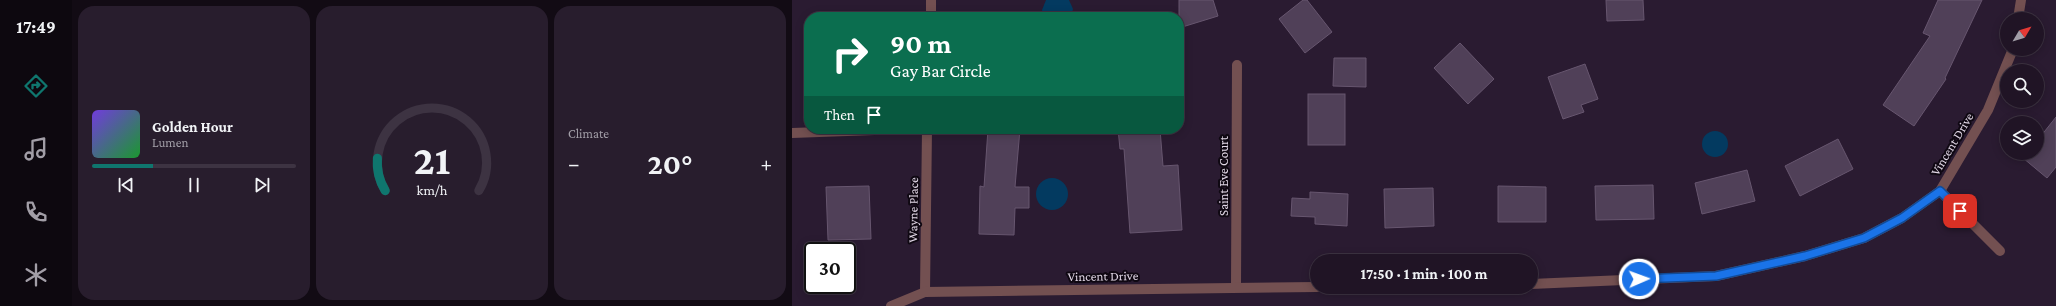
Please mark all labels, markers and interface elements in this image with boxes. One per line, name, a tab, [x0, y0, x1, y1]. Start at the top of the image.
north arrow	[2000, 12, 2044, 56]
map controls	[2000, 12, 2044, 160]
text: 17:49	[16, 17, 56, 37]
icon: right	[824, 28, 876, 80]
text: 90 m	[890, 28, 951, 59]
text: Gay Bar Circle	[890, 61, 991, 81]
button: search	[2000, 64, 2044, 108]
icon: directions	[22, 72, 50, 100]
icon: arrive	[863, 104, 885, 126]
text: Then	[824, 107, 855, 123]
street label: Vincent Drive	[1927, 110, 1977, 178]
button: layers	[2000, 116, 2044, 160]
text: Golden Hour	[152, 119, 233, 135]
text: Climate	[568, 126, 609, 141]
icon: music	[22, 135, 50, 163]
text: Lumen	[152, 135, 188, 150]
street label: Saint Eve Court	[1216, 135, 1231, 216]
text: 21	[414, 137, 450, 183]
text: 20°	[647, 147, 693, 180]
text: −	[568, 151, 580, 176]
text: +	[760, 151, 772, 176]
icon: previous	[115, 174, 137, 196]
icon: pause	[183, 174, 205, 196]
icon: next	[251, 174, 273, 196]
street label: Wayne Place	[905, 177, 921, 243]
text: km/h	[417, 182, 448, 198]
pin	[1943, 194, 1977, 228]
icon: phone	[22, 198, 50, 226]
icon: arrive	[1949, 200, 1971, 222]
speed limit sign: 30	[804, 242, 856, 294]
position arrow	[1618, 258, 1660, 300]
icon: climate	[22, 261, 50, 289]
text: 17:50 · 1 min · 100 m	[1360, 266, 1488, 282]
street label: Vincent Drive	[1068, 268, 1139, 284]

